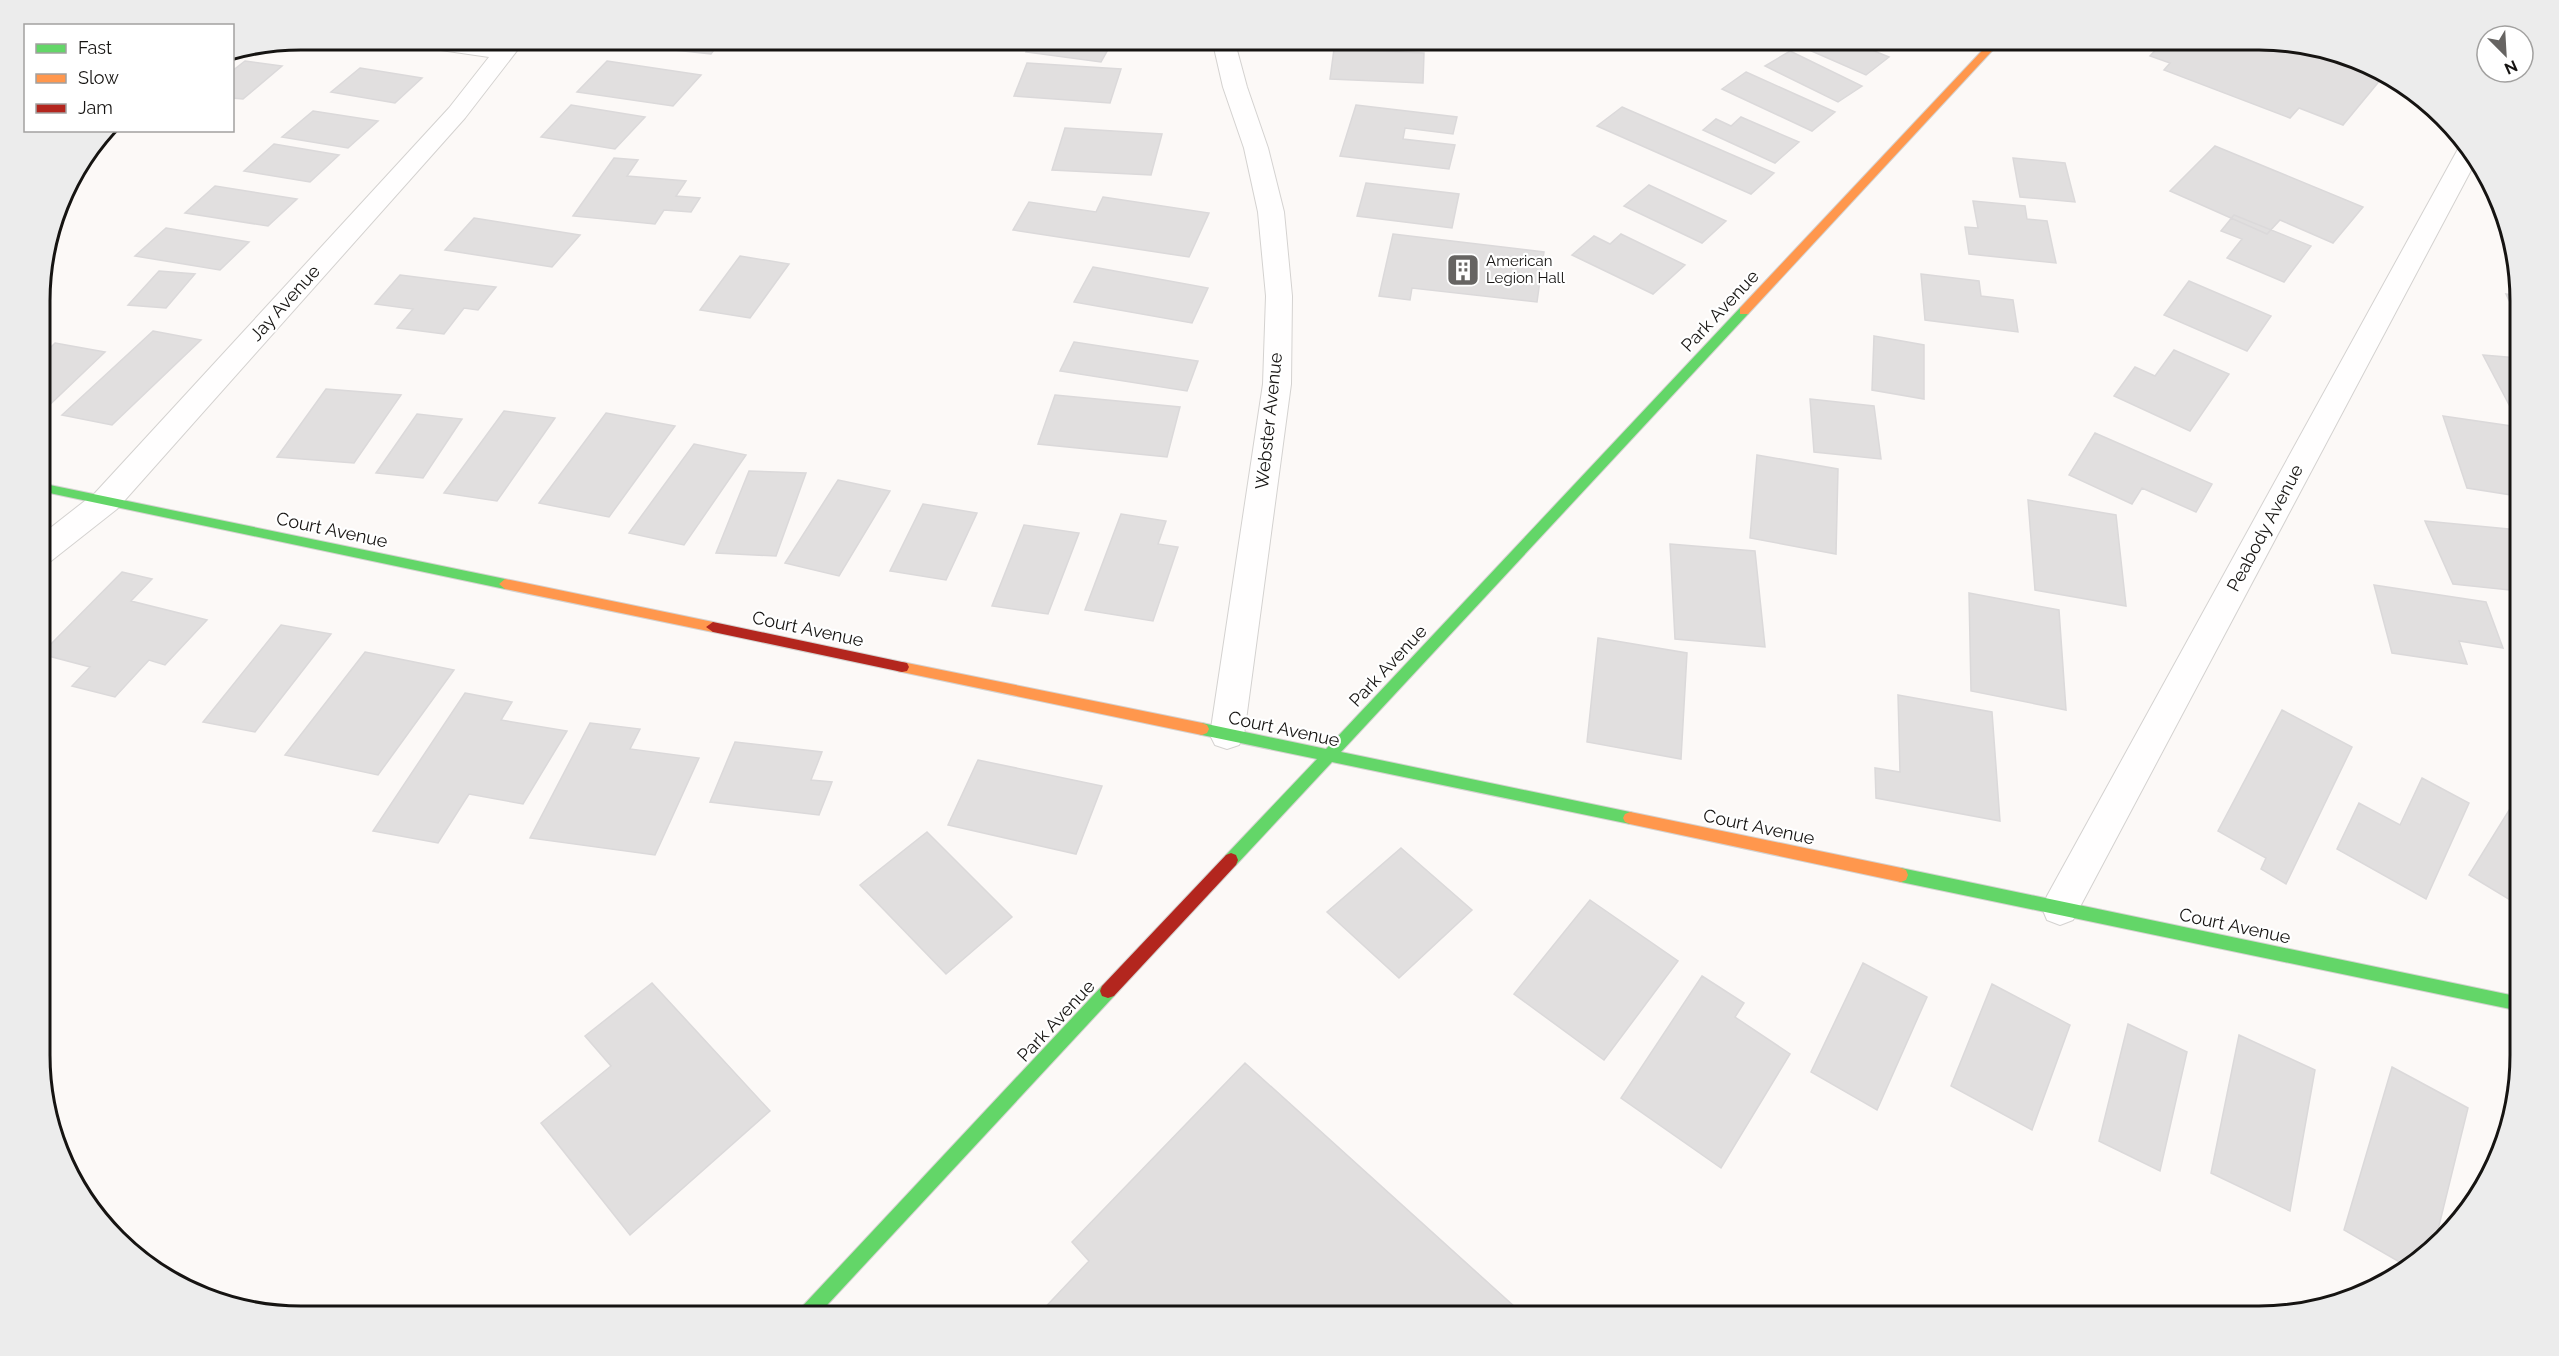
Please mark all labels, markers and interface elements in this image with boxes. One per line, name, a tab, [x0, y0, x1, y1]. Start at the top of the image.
legend	[24, 24, 234, 132]
north arrow	[2475, 24, 2535, 84]
text: Fast	[78, 37, 112, 58]
text: N	[2501, 56, 2520, 78]
text: Slow	[78, 67, 119, 88]
text: Jam	[78, 97, 113, 118]
building icon: American Legion Hall	[1445, 252, 1481, 288]
place label: American Legion Hall	[1486, 252, 1566, 287]
street label: Jay Avenue	[245, 260, 324, 345]
street label: Park Avenue	[1677, 265, 1763, 356]
street label: Webster Avenue	[1251, 351, 1286, 490]
street label: Peabody Avenue	[2222, 460, 2307, 595]
street label: Court Avenue	[275, 507, 390, 552]
street label: Court Avenue	[751, 606, 866, 651]
street label: Park Avenue	[1345, 620, 1431, 711]
street label: Court Avenue	[1227, 706, 1342, 751]
street label: Court Avenue	[1702, 804, 1817, 849]
street label: Court Avenue	[2178, 903, 2293, 948]
street label: Park Avenue	[1013, 975, 1099, 1066]

